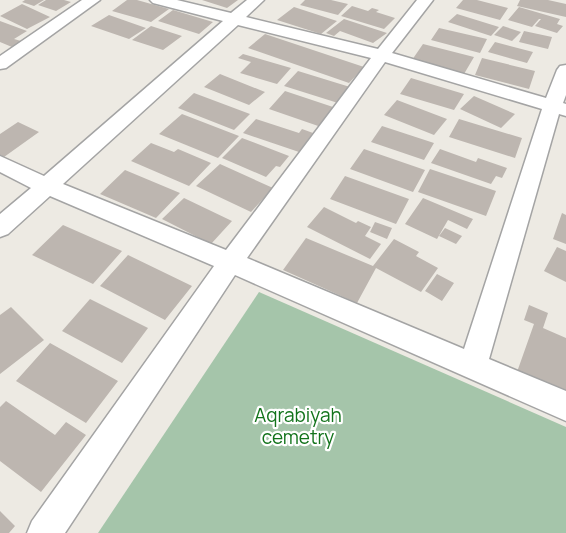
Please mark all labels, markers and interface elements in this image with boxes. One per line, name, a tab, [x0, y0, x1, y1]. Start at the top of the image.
park label: Aqrabiyah cemetry	[254, 402, 342, 450]

